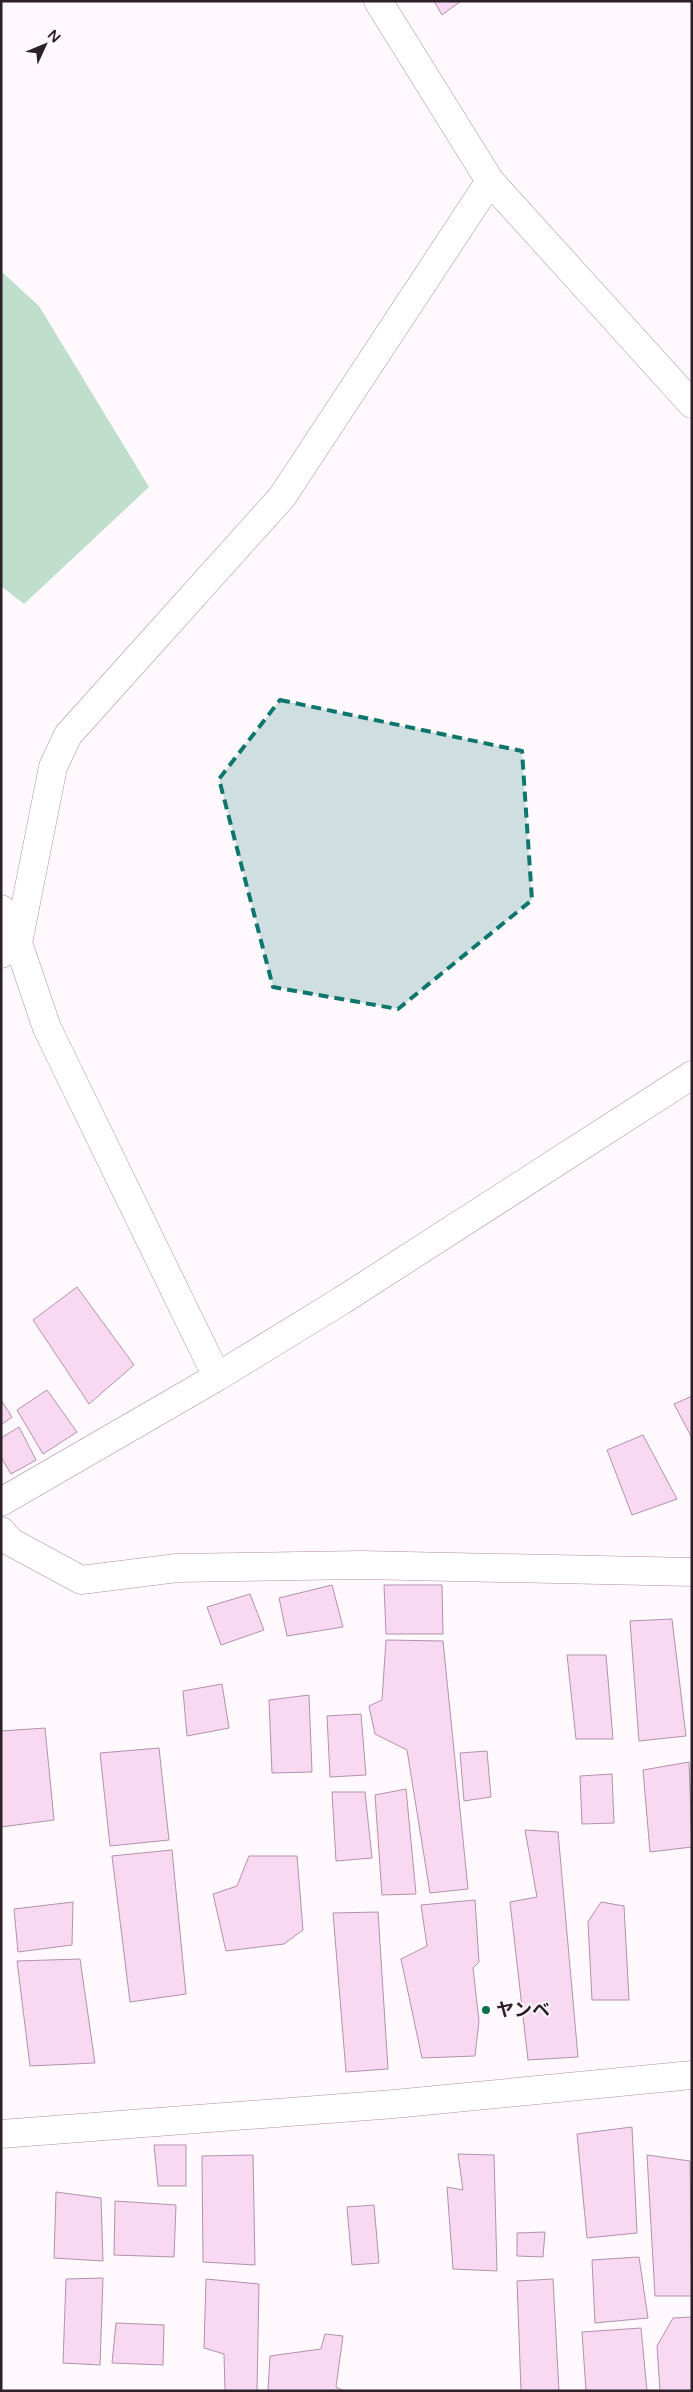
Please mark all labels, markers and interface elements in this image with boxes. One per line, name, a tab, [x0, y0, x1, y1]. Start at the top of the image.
north arrow	[20, 20, 70, 70]
text: N	[44, 26, 64, 46]
place label: ヤンベ	[496, 1999, 550, 2021]
marker: ヤンベ	[480, 2004, 492, 2016]

